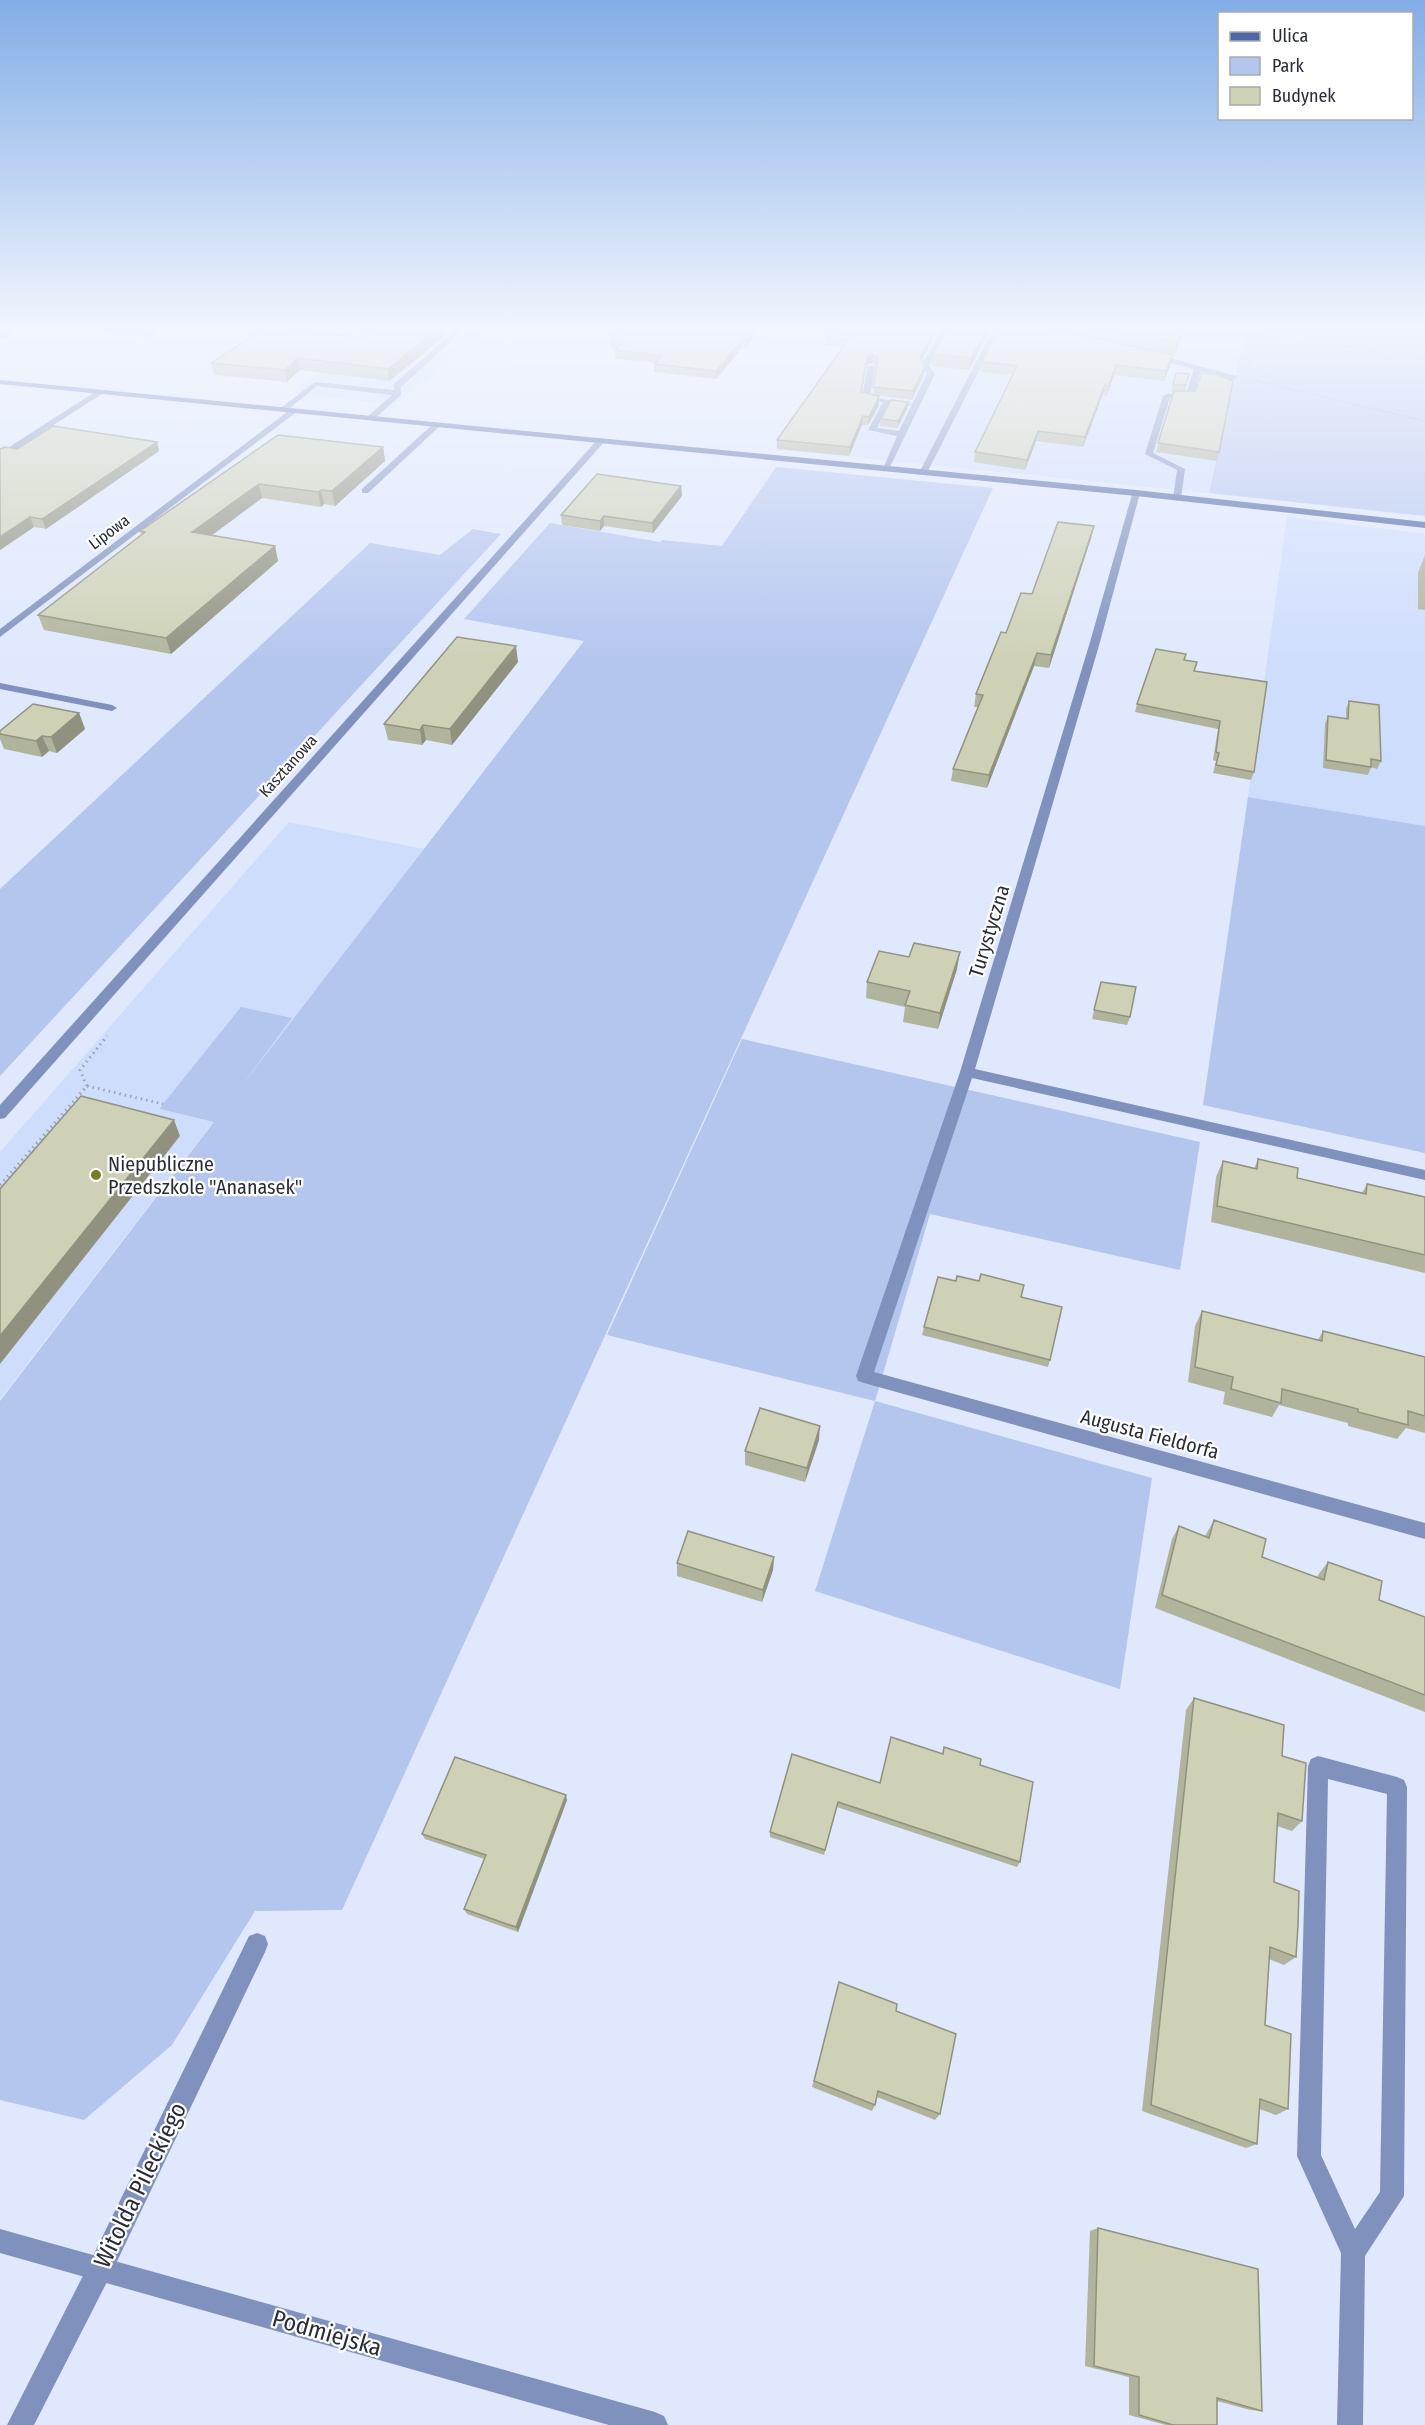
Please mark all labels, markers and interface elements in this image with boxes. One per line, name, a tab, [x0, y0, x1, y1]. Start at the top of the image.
legend	[1218, 12, 1413, 120]
text: Ulica	[1272, 25, 1308, 47]
text: Park	[1272, 55, 1305, 77]
text: Budynek	[1272, 85, 1336, 107]
street label: Lipowa	[85, 510, 133, 553]
street label: Kasztanowa	[255, 731, 321, 801]
street label: Turystyczna	[964, 882, 1014, 980]
place label: Niepubliczne Przedszkole "Ananasek"	[108, 1152, 302, 1199]
marker: Niepubliczne Przedszkole "Ananasek"	[89, 1168, 103, 1182]
street label: Augusta Fieldorfa	[1078, 1404, 1222, 1464]
street label: Witolda Pileckiego	[88, 2098, 192, 2272]
street label: Podmiejska	[269, 2304, 385, 2362]

